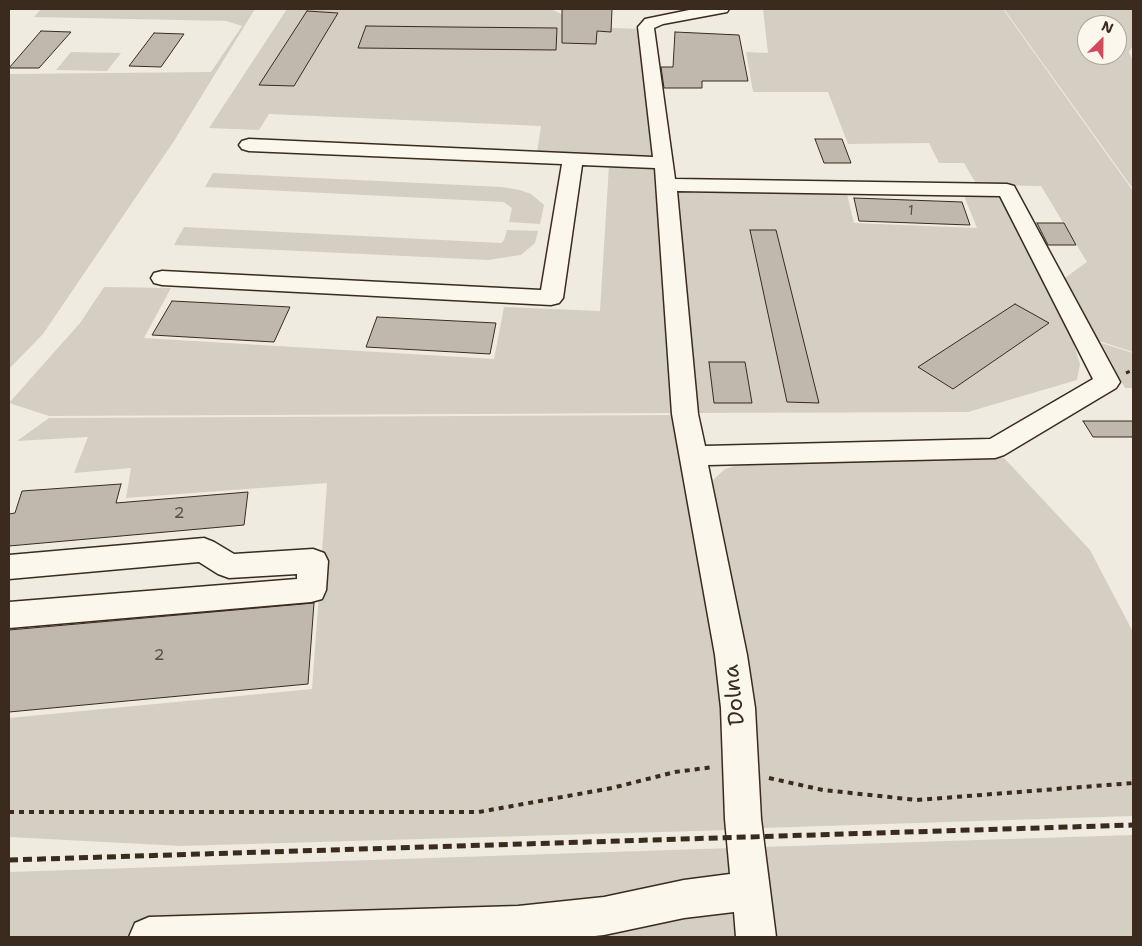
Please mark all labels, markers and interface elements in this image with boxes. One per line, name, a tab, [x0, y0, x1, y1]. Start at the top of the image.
north arrow	[1077, 15, 1127, 65]
text: N	[1099, 17, 1116, 38]
house number: 1	[908, 203, 914, 219]
house number: 2	[173, 504, 185, 524]
house number: 2	[153, 646, 165, 666]
street label: Dolna	[719, 663, 751, 727]

